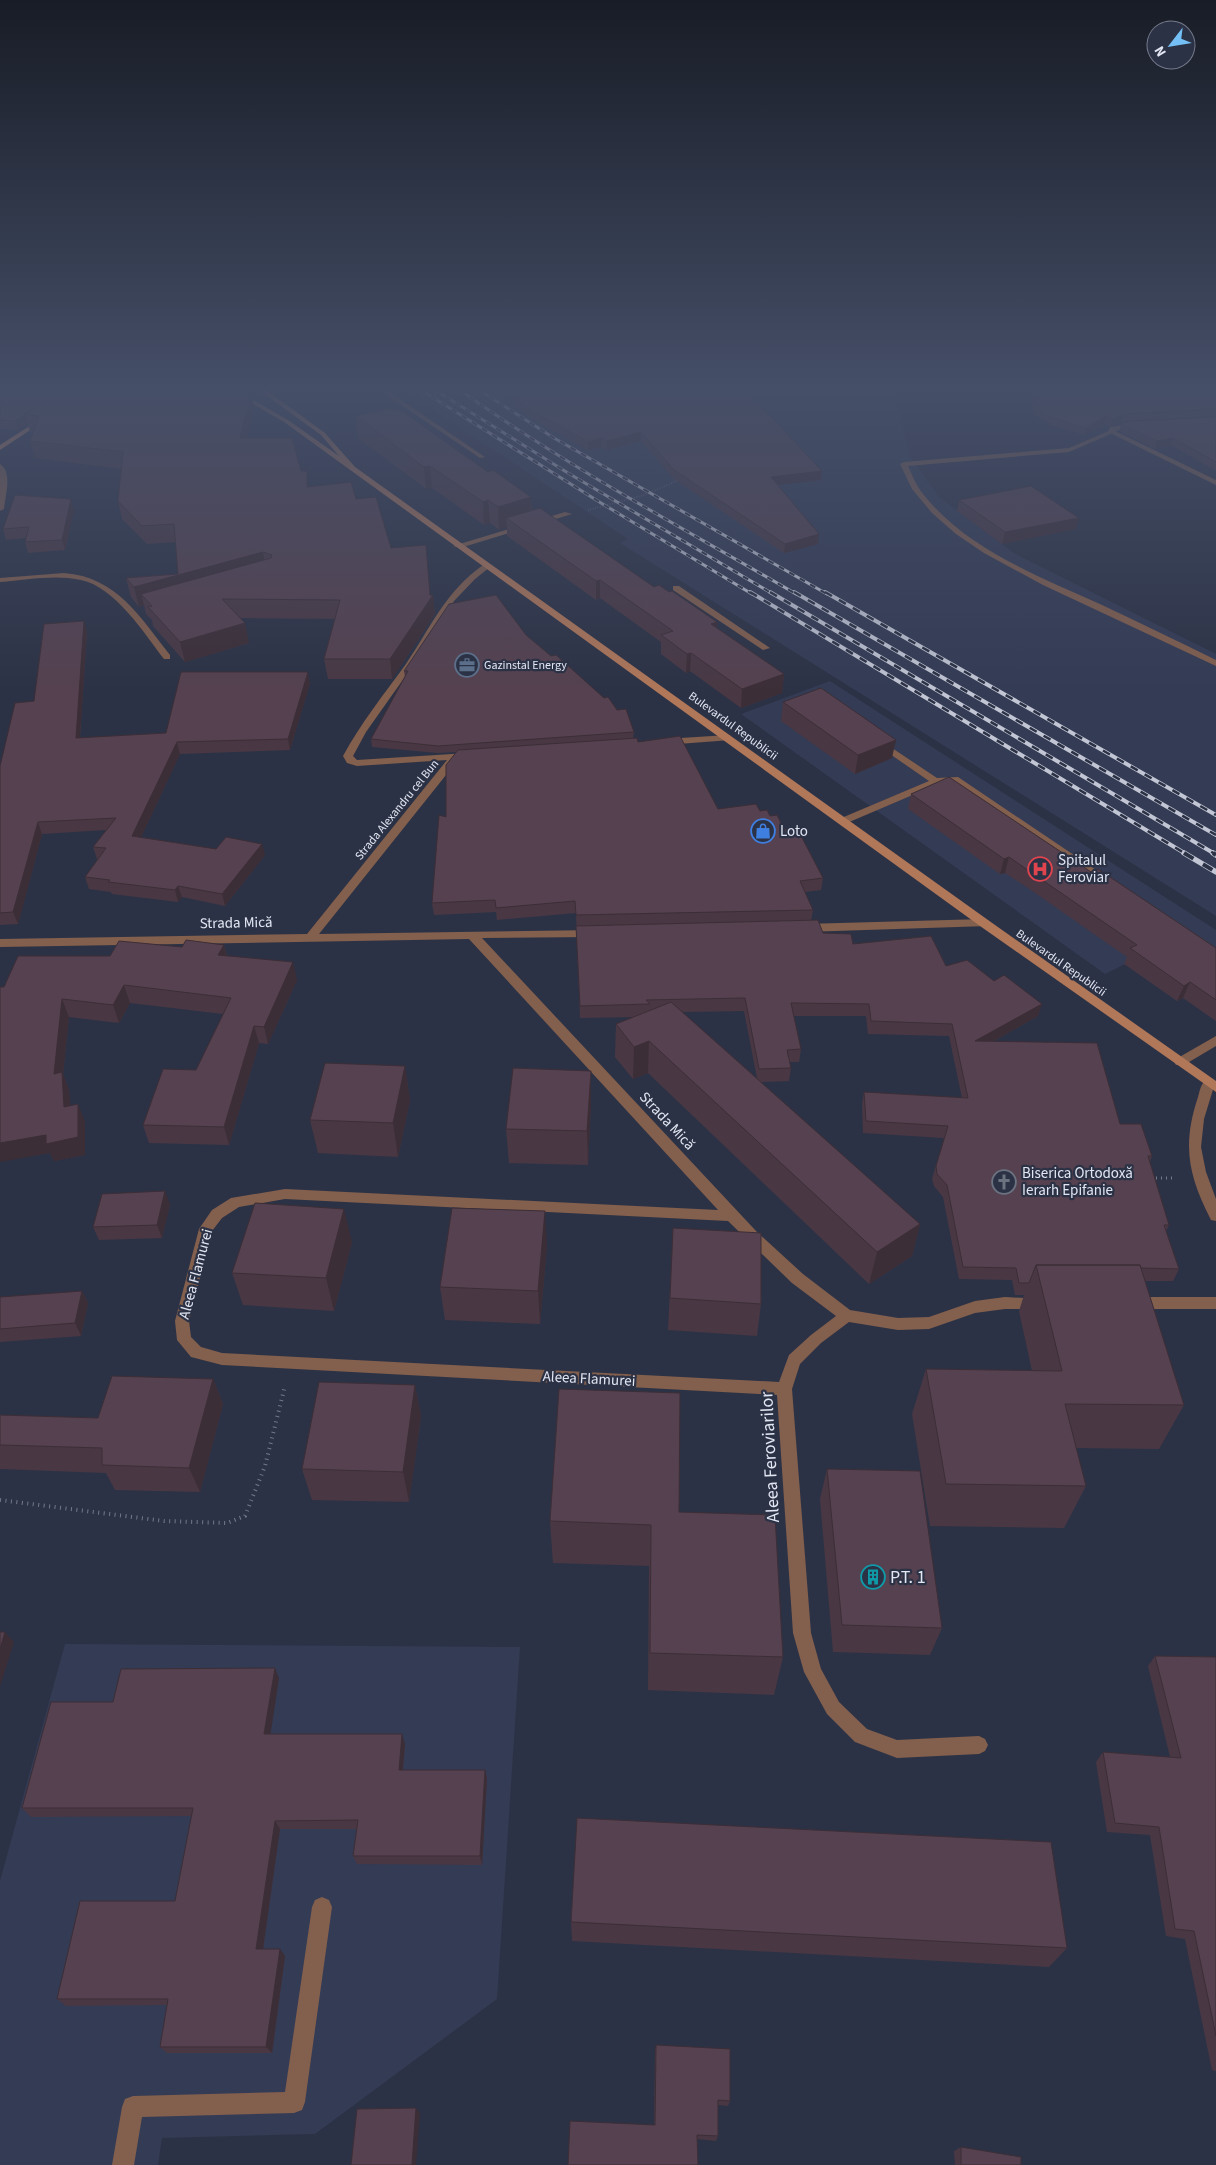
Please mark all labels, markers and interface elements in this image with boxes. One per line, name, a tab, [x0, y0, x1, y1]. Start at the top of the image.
north arrow	[1146, 20, 1196, 70]
text: N	[1150, 42, 1172, 60]
office icon: Gazinstal Energy	[454, 652, 480, 678]
place label: Gazinstal Energy	[484, 657, 567, 674]
street label: Bulevardul Republicii	[685, 688, 781, 764]
street label: Strada Alexandru cel Bun	[351, 756, 443, 864]
shop icon: Loto	[750, 818, 776, 844]
place label: Loto	[780, 821, 808, 842]
place label: Spitalul Feroviar	[1058, 850, 1110, 888]
hospital icon: Spitalul Feroviar	[1027, 856, 1053, 882]
street label: Strada Mică	[199, 912, 273, 934]
street label: Bulevardul Republicii	[1012, 925, 1110, 1001]
street label: Strada Mică	[634, 1087, 700, 1155]
place label: Biserica Ortodoxă Ierarh Epifanie	[1022, 1163, 1133, 1201]
church icon: Biserica Ortodoxă Ierarh Epifanie	[991, 1169, 1017, 1195]
street label: Aleea Flamurei	[174, 1226, 218, 1322]
street label: Aleea Flamurei	[542, 1366, 636, 1392]
street label: Aleea Feroviarilor	[754, 1390, 786, 1523]
building icon: P.T. 1	[860, 1564, 886, 1590]
place label: P.T. 1	[890, 1565, 926, 1590]

